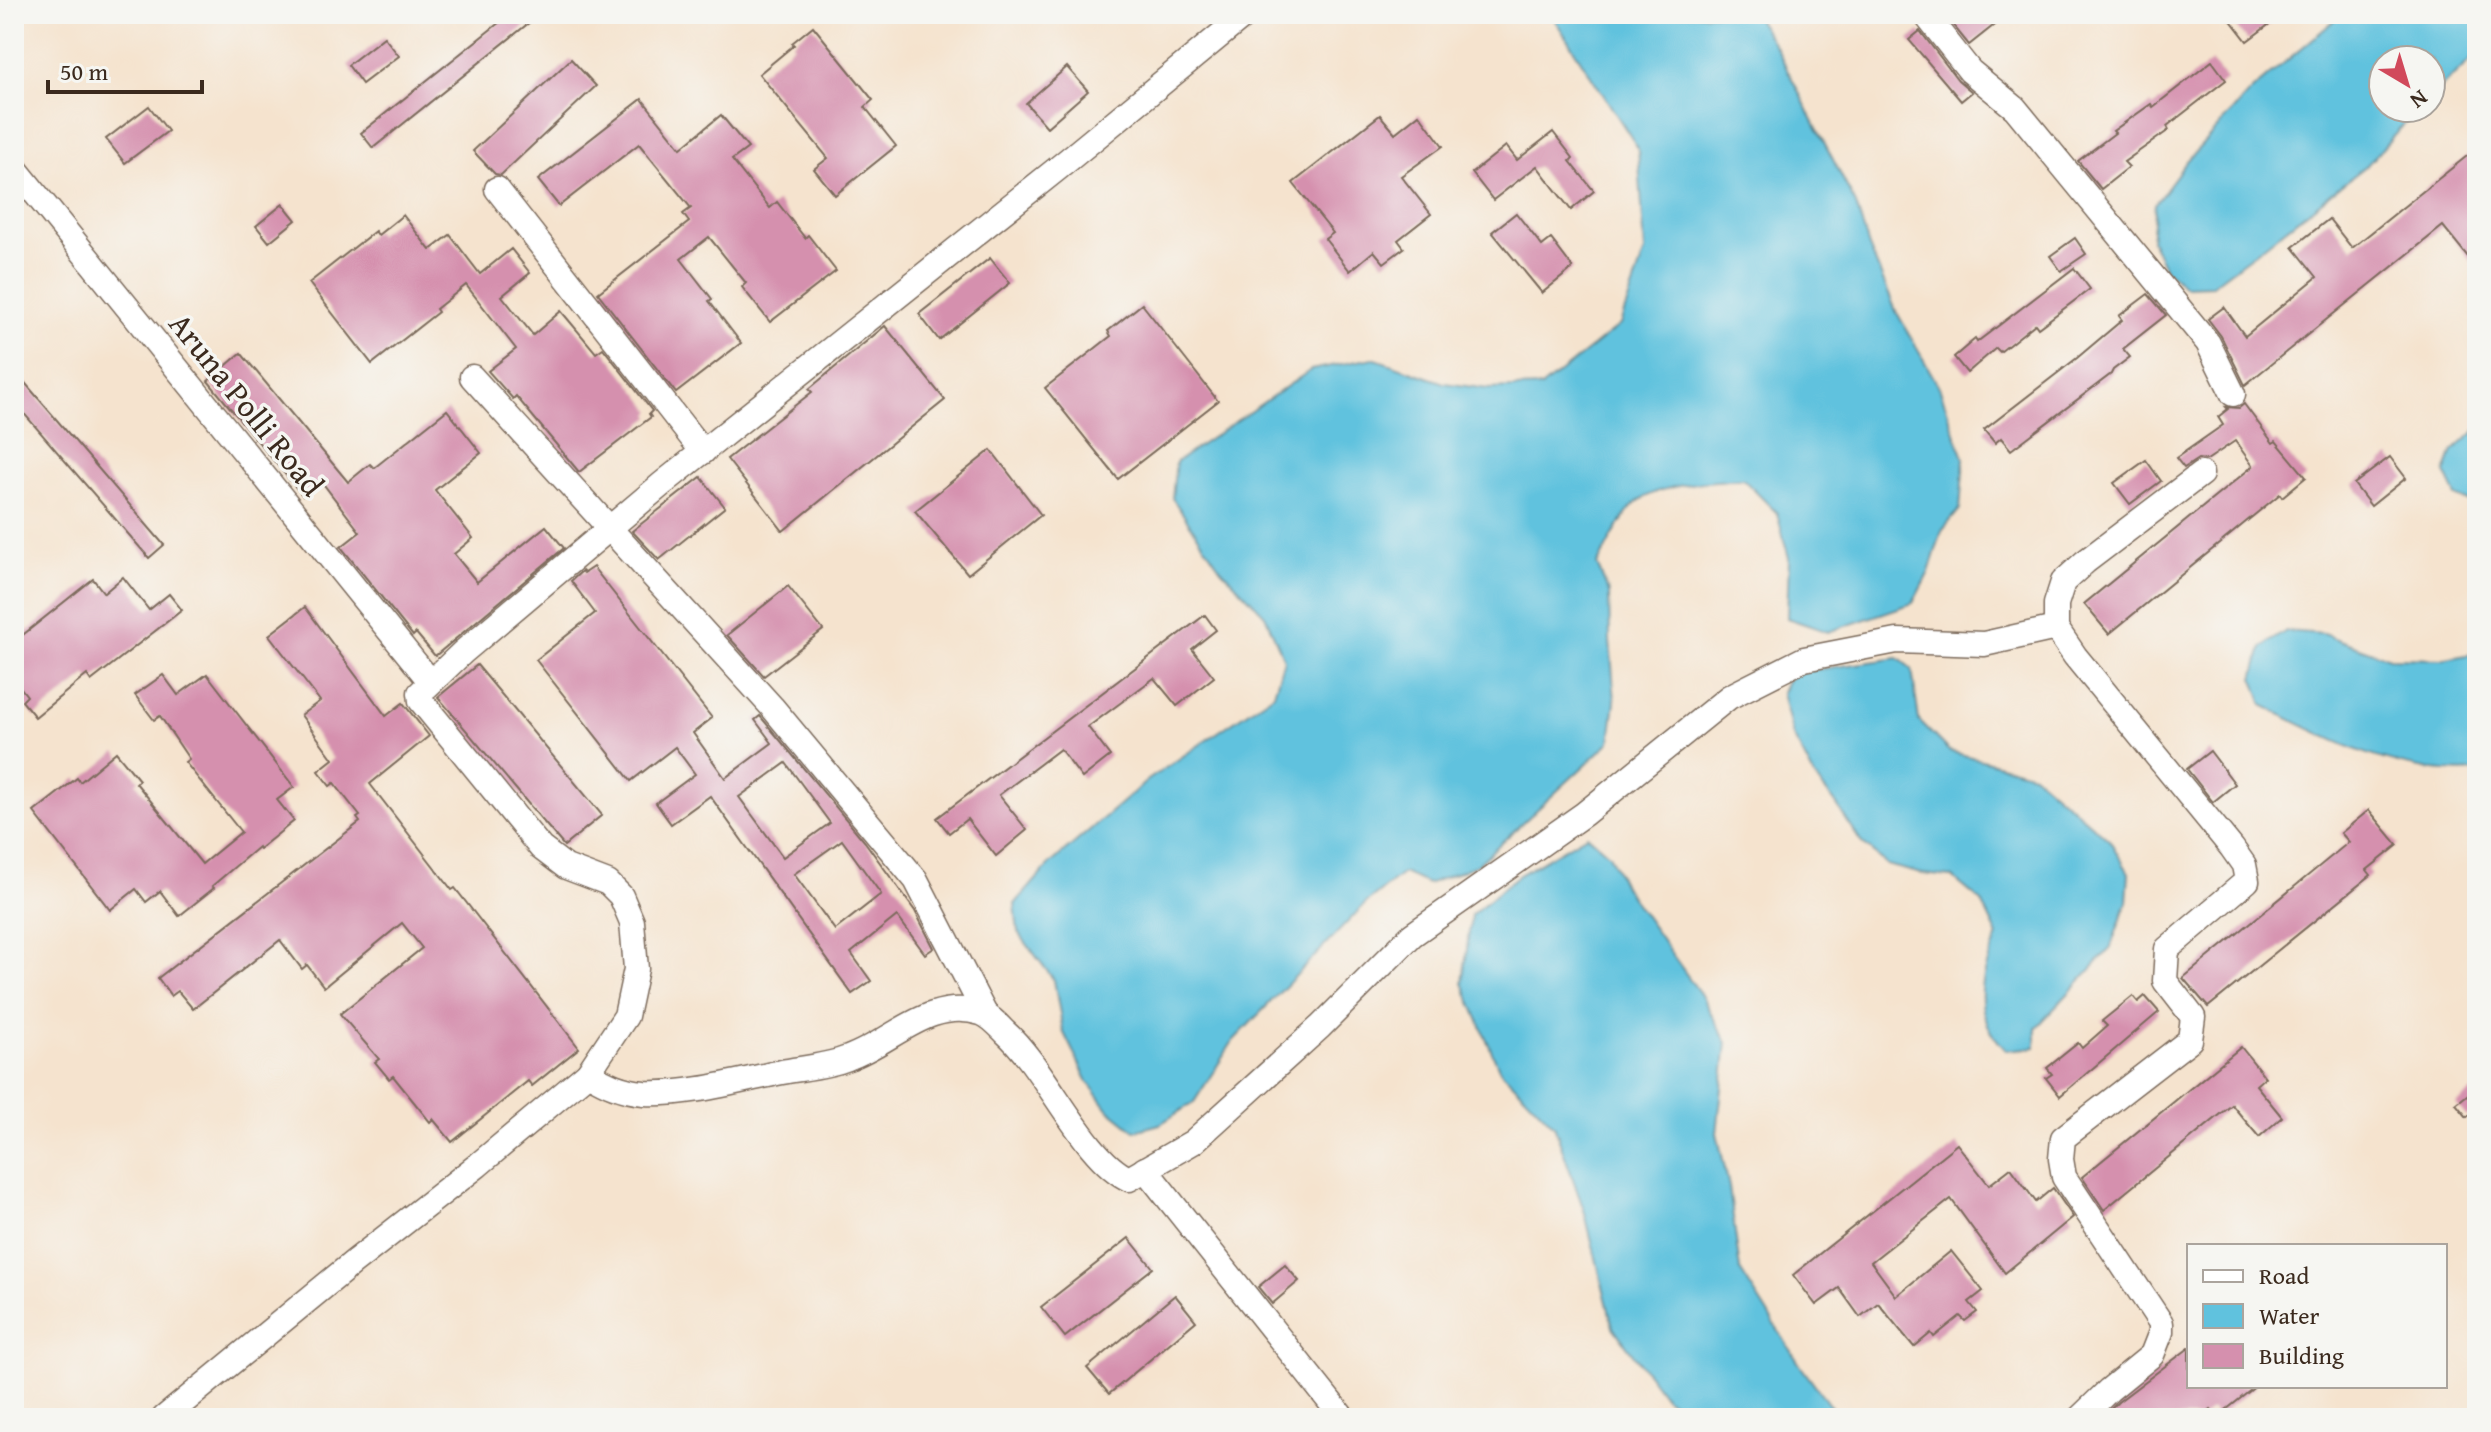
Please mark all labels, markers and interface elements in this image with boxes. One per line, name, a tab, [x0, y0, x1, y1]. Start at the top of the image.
scale bar	[48, 44, 202, 94]
north arrow	[2367, 44, 2447, 124]
text: 50 m	[60, 54, 108, 89]
text: N	[2403, 83, 2435, 117]
street label: Aruna Polli Road	[158, 302, 336, 506]
legend	[2187, 1244, 2447, 1388]
text: Road	[2259, 1258, 2309, 1293]
text: Water	[2259, 1298, 2320, 1333]
text: Building	[2259, 1338, 2344, 1373]

